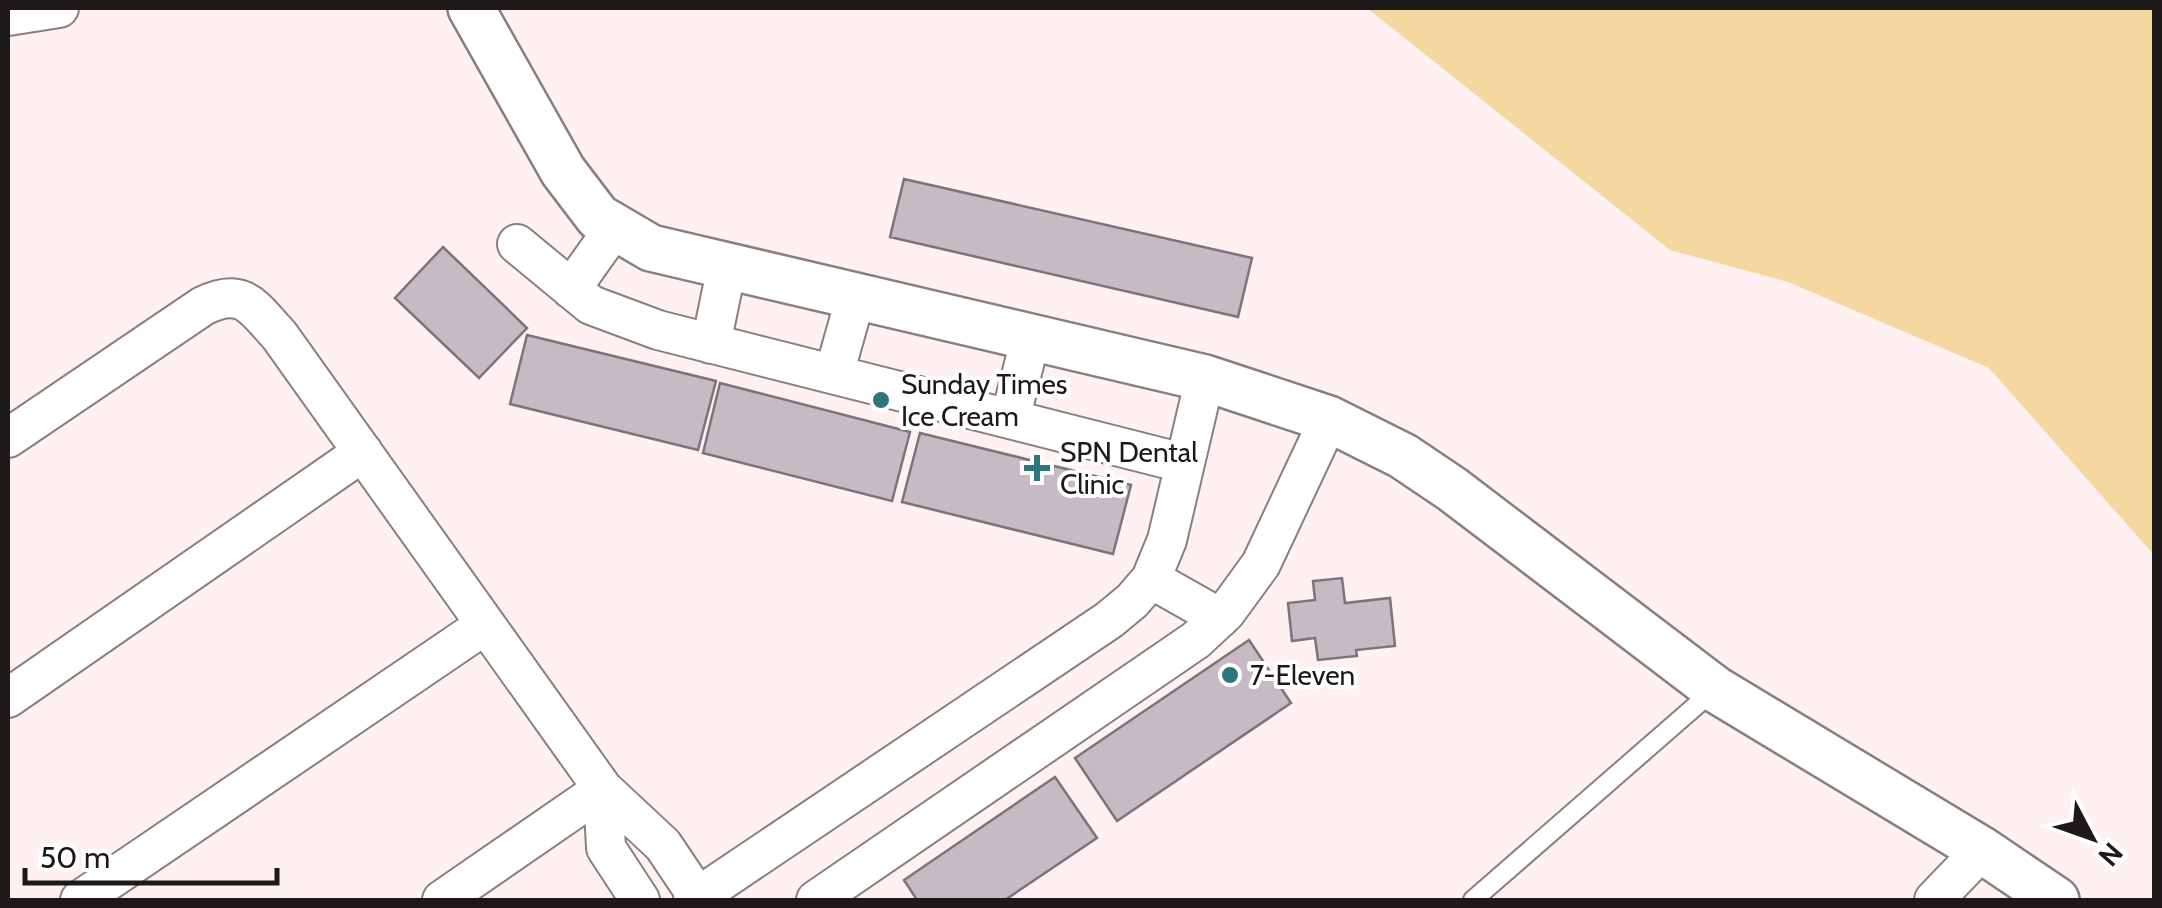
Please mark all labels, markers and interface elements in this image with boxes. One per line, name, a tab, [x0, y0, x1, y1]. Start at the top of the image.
place label: Sunday Times Ice Cream	[901, 367, 1067, 433]
marker: Sunday Times Ice Cream	[870, 389, 892, 411]
place label: SPN Dental Clinic	[1060, 435, 1198, 501]
marker: SPN Dental Clinic	[1024, 455, 1050, 481]
place label: 7-Eleven	[1250, 658, 1355, 692]
marker: 7-Eleven	[1219, 664, 1241, 686]
north arrow	[2042, 788, 2142, 888]
scale bar	[25, 823, 278, 885]
text: N	[2092, 836, 2130, 873]
text: 50 m	[40, 839, 110, 876]

